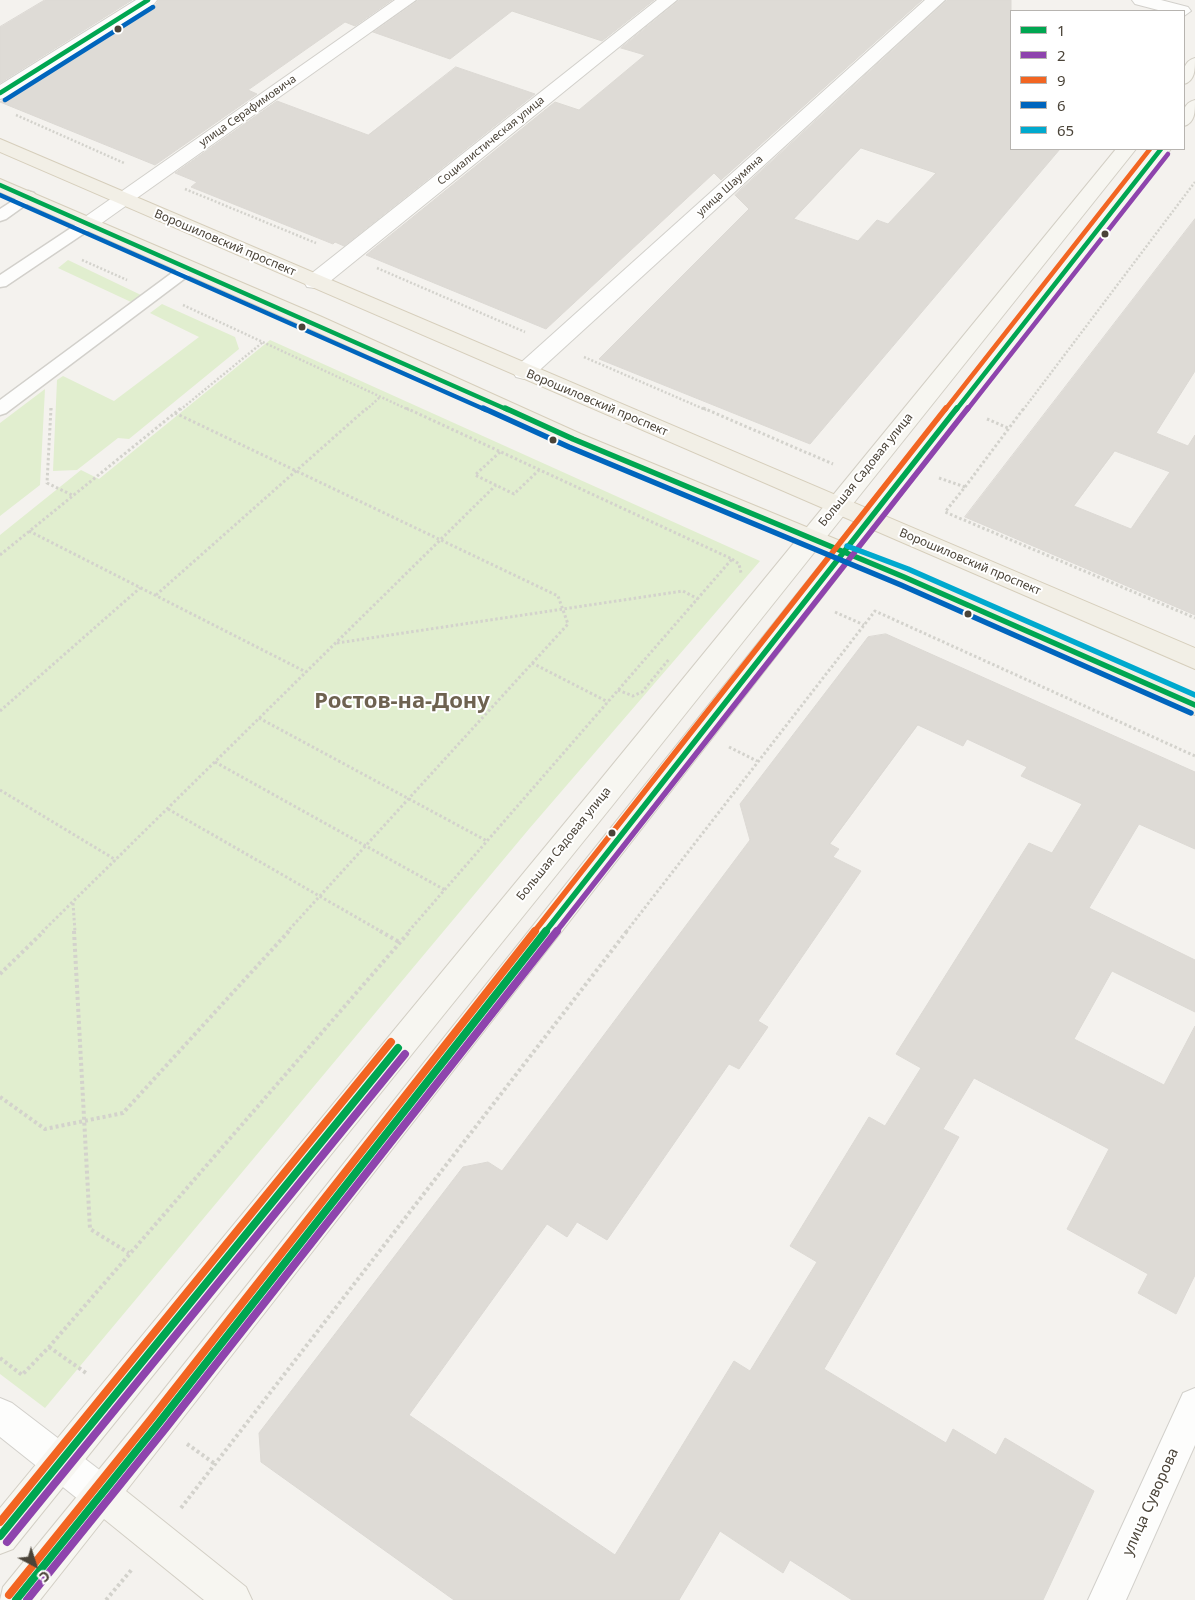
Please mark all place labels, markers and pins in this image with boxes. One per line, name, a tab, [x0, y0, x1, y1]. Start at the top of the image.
unlabelled marker	[113, 24, 123, 34]
unlabelled marker	[1100, 229, 1110, 239]
unlabelled marker	[297, 322, 307, 332]
unlabelled marker	[548, 435, 558, 445]
unlabelled marker	[963, 609, 973, 619]
unlabelled marker	[607, 828, 617, 838]

